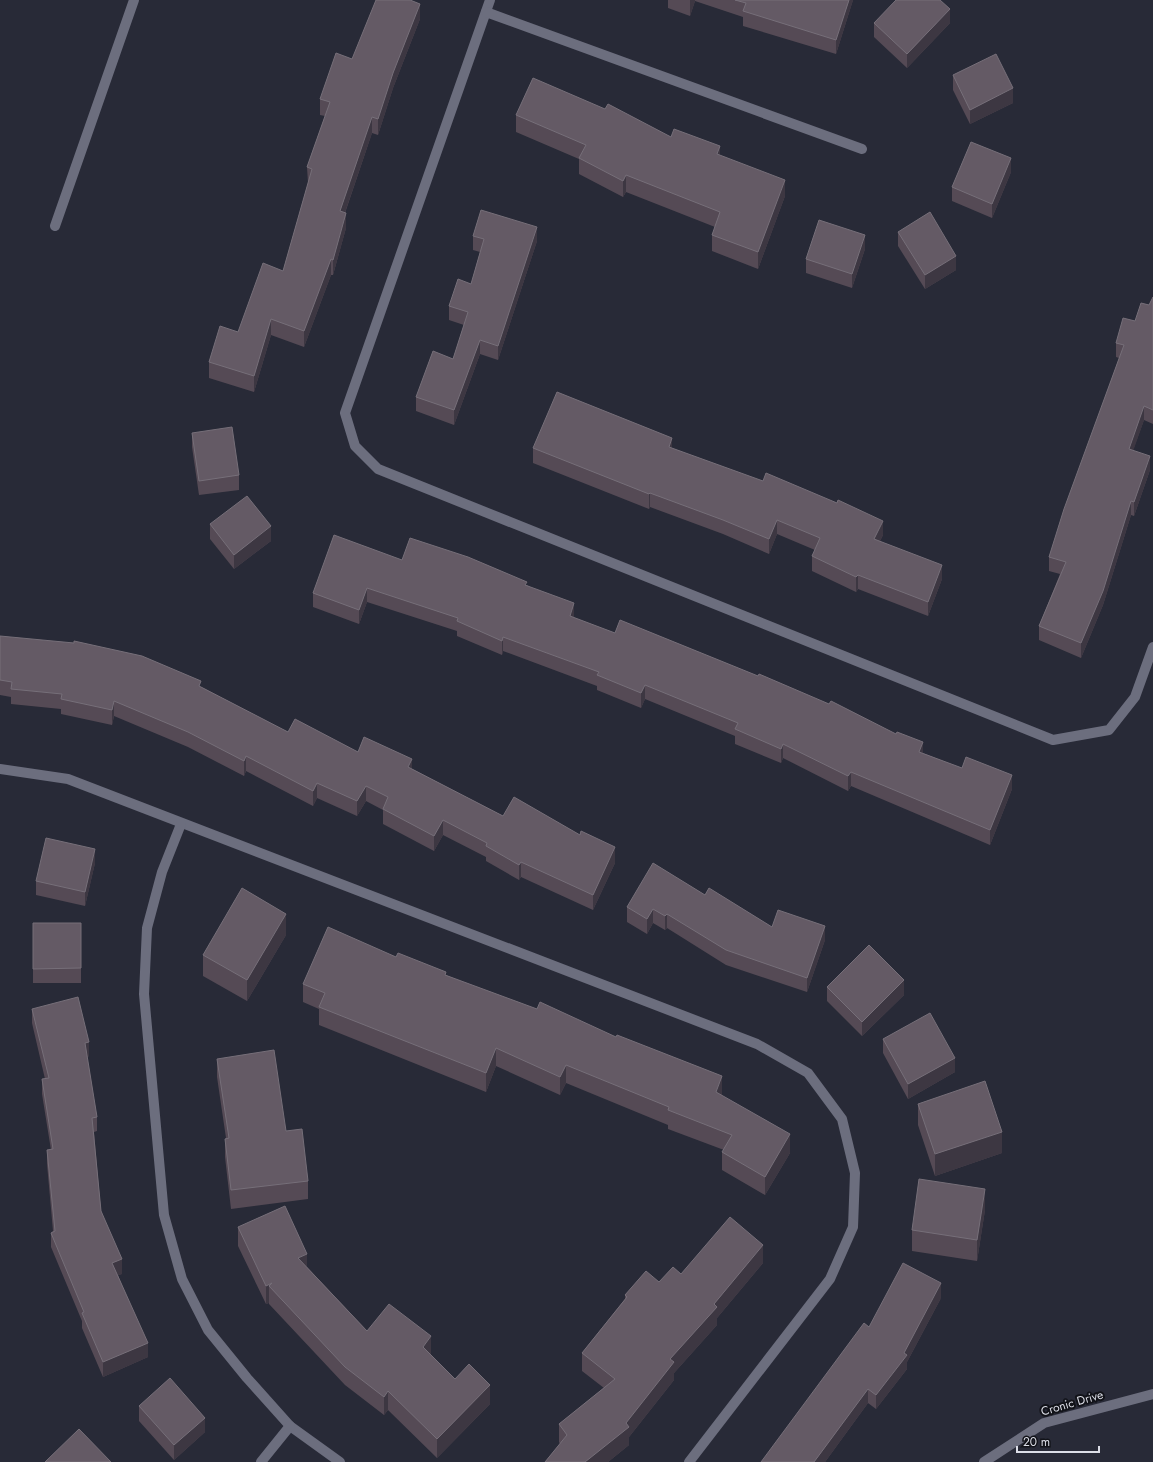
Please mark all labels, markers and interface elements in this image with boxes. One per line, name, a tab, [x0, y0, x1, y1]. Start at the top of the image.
street label: Cronic Drive	[1039, 1386, 1105, 1420]
scale bar	[1017, 1428, 1099, 1454]
text: 20 m	[1023, 1433, 1050, 1451]

